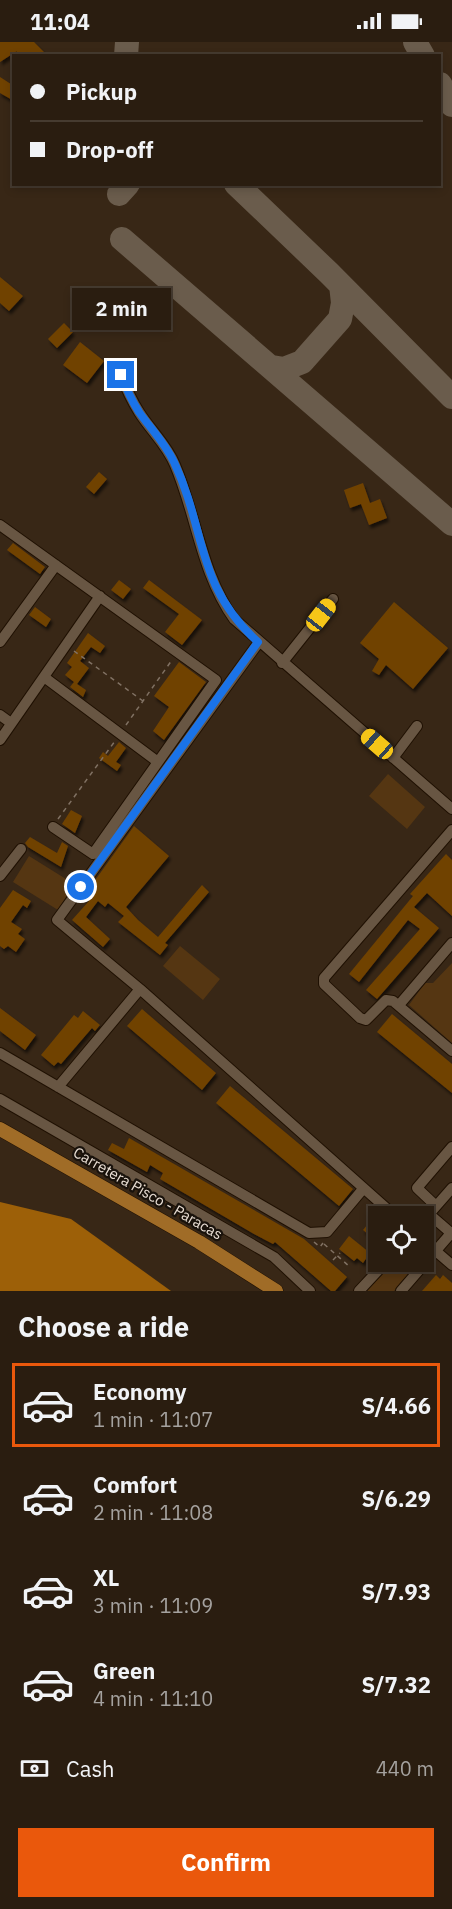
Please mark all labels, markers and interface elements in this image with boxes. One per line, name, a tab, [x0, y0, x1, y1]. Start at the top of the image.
text: 11:04	[30, 7, 90, 36]
text: Pickup	[66, 77, 137, 106]
text: Drop-off	[66, 135, 153, 164]
callout: 2 min	[72, 288, 170, 330]
text: 2 min	[95, 295, 148, 322]
route end	[107, 361, 134, 388]
car	[303, 595, 339, 635]
car	[358, 725, 396, 763]
route start	[67, 873, 94, 900]
street label: Carretera Pisco - Paracas	[70, 1142, 226, 1244]
map controls	[368, 1206, 434, 1272]
button: locate	[368, 1206, 434, 1272]
text: Choose a ride	[18, 1309, 189, 1344]
text: Economy	[93, 1377, 187, 1406]
icon: car	[21, 1378, 75, 1432]
text: S/4.66	[362, 1391, 431, 1420]
text: 1 min · 11:07	[93, 1406, 213, 1433]
text: Comfort	[93, 1470, 177, 1499]
icon: car	[21, 1471, 75, 1525]
text: S/6.29	[362, 1484, 431, 1513]
text: 2 min · 11:08	[93, 1499, 213, 1526]
text: XL	[93, 1563, 119, 1592]
icon: car	[21, 1564, 75, 1618]
text: S/7.93	[362, 1577, 431, 1606]
text: 3 min · 11:09	[93, 1592, 213, 1619]
text: Green	[93, 1656, 155, 1685]
icon: car	[21, 1657, 75, 1711]
text: S/7.32	[362, 1670, 431, 1699]
text: 4 min · 11:10	[93, 1685, 213, 1712]
icon: cash	[18, 1752, 51, 1785]
text: Cash	[66, 1754, 115, 1783]
text: 440 m	[376, 1755, 434, 1782]
button: Confirm	[18, 1828, 434, 1897]

